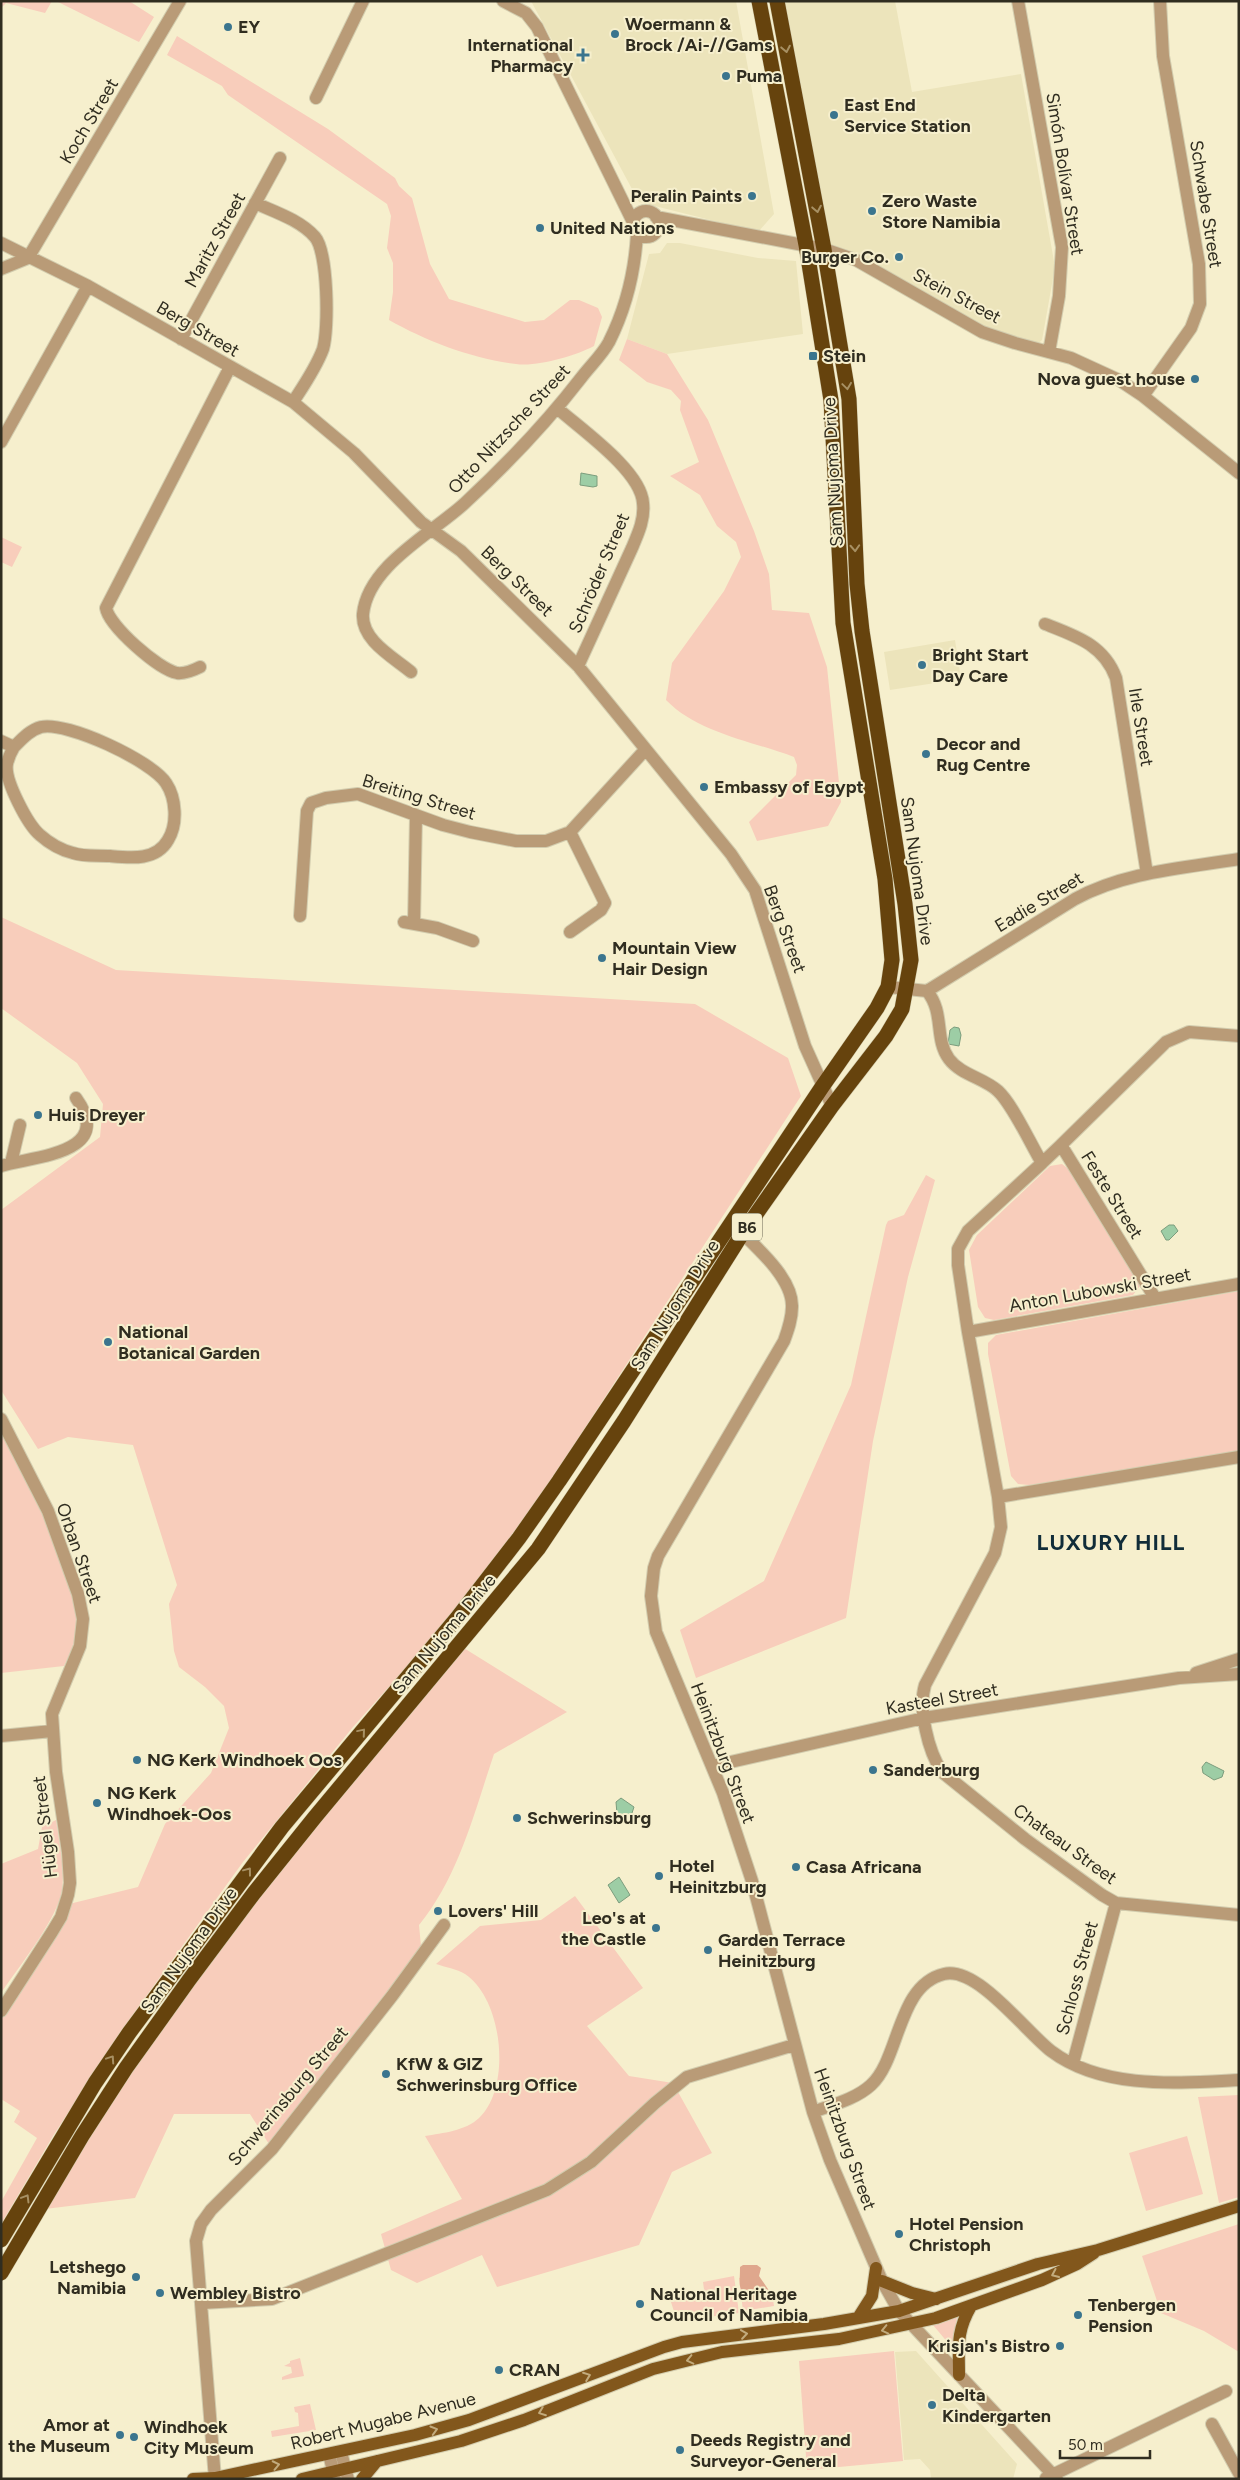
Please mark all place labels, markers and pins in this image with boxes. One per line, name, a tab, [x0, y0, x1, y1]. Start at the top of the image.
place label: Woermann & Brock /Ai-//Gams	[625, 13, 773, 56]
place label: EY	[238, 16, 261, 38]
marker: EY	[222, 21, 234, 33]
marker: Woermann & Brock /Ai-//Gams	[609, 28, 621, 40]
place label: International Pharmacy	[467, 34, 574, 77]
marker: International Pharmacy	[577, 49, 589, 61]
place label: Puma	[736, 65, 782, 87]
marker: Puma	[720, 70, 732, 82]
place label: East End Service Station	[844, 94, 971, 137]
marker: East End Service Station	[828, 109, 840, 121]
place label: Peralin Paints	[630, 185, 743, 207]
marker: Peralin Paints	[746, 190, 758, 202]
place label: Zero Waste Store Namibia	[882, 190, 1001, 233]
marker: Zero Waste Store Namibia	[866, 205, 878, 217]
place label: United Nations	[550, 217, 675, 239]
marker: United Nations	[534, 222, 546, 234]
place label: Burger Co.	[801, 246, 889, 268]
marker: Burger Co.	[893, 251, 905, 263]
place label: Stein	[823, 345, 866, 367]
marker: Stein	[807, 350, 819, 362]
place label: Nova guest house	[1037, 368, 1185, 390]
marker: Nova guest house	[1189, 373, 1201, 385]
place label: Bright Start Day Care	[932, 644, 1029, 687]
marker: Bright Start Day Care	[916, 659, 928, 671]
place label: Decor and Rug Centre	[936, 733, 1030, 776]
marker: Decor and Rug Centre	[920, 748, 932, 760]
place label: Embassy of Egypt	[714, 776, 864, 798]
marker: Embassy of Egypt	[698, 781, 710, 793]
place label: Mountain View Hair Design	[612, 937, 737, 980]
marker: Mountain View Hair Design	[596, 952, 608, 964]
place label: Huis Dreyer	[48, 1104, 145, 1126]
marker: Huis Dreyer	[32, 1109, 44, 1121]
place label: National Botanical Garden	[118, 1321, 260, 1364]
marker: National Botanical Garden	[102, 1336, 114, 1348]
place label: NG Kerk Windhoek Oos	[147, 1749, 342, 1771]
marker: NG Kerk Windhoek Oos	[131, 1754, 143, 1766]
place label: Sanderburg	[883, 1759, 980, 1781]
marker: Sanderburg	[867, 1764, 879, 1776]
place label: NG Kerk Windhoek-Oos	[107, 1782, 232, 1825]
marker: NG Kerk Windhoek-Oos	[91, 1797, 103, 1809]
place label: Schwerinsburg	[527, 1807, 651, 1829]
marker: Schwerinsburg	[511, 1812, 523, 1824]
place label: Hotel Heinitzburg	[669, 1855, 767, 1898]
place label: Casa Africana	[806, 1856, 922, 1878]
marker: Casa Africana	[790, 1861, 802, 1873]
marker: Hotel Heinitzburg	[653, 1870, 665, 1882]
place label: Lovers' Hill	[448, 1900, 538, 1922]
marker: Lovers' Hill	[432, 1905, 444, 1917]
place label: Leo's at the Castle	[562, 1907, 646, 1950]
marker: Leo's at the Castle	[650, 1922, 662, 1934]
place label: Garden Terrace Heinitzburg	[718, 1929, 845, 1972]
marker: Garden Terrace Heinitzburg	[702, 1944, 714, 1956]
place label: KfW & GIZ Schwerinsburg Office	[396, 2053, 577, 2096]
marker: KfW & GIZ Schwerinsburg Office	[380, 2068, 392, 2080]
place label: Hotel Pension Christoph	[909, 2213, 1023, 2256]
marker: Hotel Pension Christoph	[893, 2228, 905, 2240]
place label: Letshego Namibia	[49, 2256, 126, 2299]
marker: Letshego Namibia	[130, 2271, 142, 2283]
place label: Wembley Bistro	[170, 2282, 301, 2304]
place label: National Heritage Council of Namibia	[650, 2283, 808, 2326]
marker: Wembley Bistro	[154, 2287, 166, 2299]
place label: Tenbergen Pension	[1088, 2294, 1176, 2337]
marker: National Heritage Council of Namibia	[634, 2298, 646, 2310]
marker: Tenbergen Pension	[1072, 2309, 1084, 2321]
place label: Krisjan's Bistro	[927, 2335, 1050, 2357]
marker: Krisjan's Bistro	[1054, 2340, 1066, 2352]
place label: CRAN	[509, 2359, 561, 2381]
marker: CRAN	[493, 2364, 505, 2376]
place label: Delta Kindergarten	[942, 2384, 1051, 2427]
marker: Delta Kindergarten	[926, 2399, 938, 2411]
place label: Amor at the Museum	[8, 2414, 110, 2457]
place label: Windhoek City Museum	[144, 2416, 254, 2459]
marker: Amor at the Museum	[114, 2429, 126, 2441]
place label: Deeds Registry and Surveyor-General	[690, 2429, 851, 2472]
marker: Windhoek City Museum	[128, 2431, 140, 2443]
marker: Deeds Registry and Surveyor-General	[674, 2444, 686, 2456]

